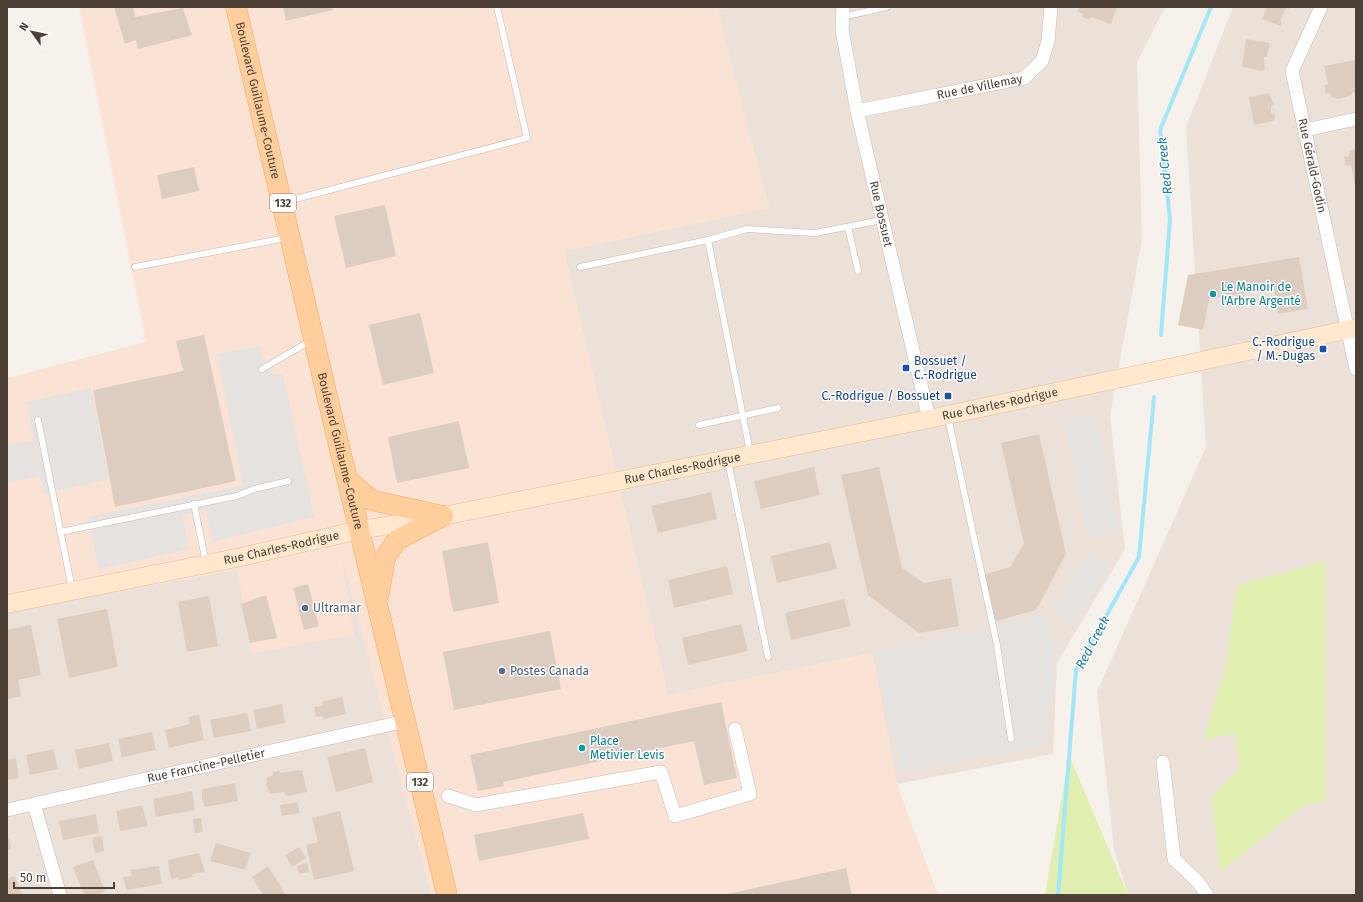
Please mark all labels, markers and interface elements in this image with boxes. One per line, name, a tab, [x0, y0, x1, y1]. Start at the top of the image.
north arrow	[12, 12, 52, 52]
text: N	[17, 20, 31, 33]
street label: Boulevard Guillaume-Couture	[233, 21, 283, 180]
street label: Rue de Villemay	[936, 71, 1024, 102]
street label: Rue Gérald-Godin	[1295, 117, 1329, 214]
water label: Red Creek	[1154, 137, 1175, 195]
street label: Rue Bossuet	[867, 179, 896, 249]
road number: 132	[270, 194, 296, 212]
place label: Le Manoir de l'Arbre Argenté	[1221, 280, 1301, 308]
marker: Le Manoir de l'Arbre Argenté	[1208, 289, 1218, 299]
place label: C.-Rodrigue / M.-Dugas	[1252, 335, 1315, 363]
marker: C.-Rodrigue / M.-Dugas	[1318, 344, 1328, 354]
place label: Bossuet / C.-Rodrigue	[914, 354, 977, 382]
marker: Bossuet / C.-Rodrigue	[901, 363, 911, 373]
street label: Boulevard Guillaume-Couture	[315, 371, 366, 531]
street label: Rue Charles-Rodrigue	[941, 385, 1059, 423]
place label: C.-Rodrigue / Bossuet	[821, 389, 941, 403]
marker: C.-Rodrigue / Bossuet	[943, 391, 953, 401]
street label: Rue Charles-Rodrigue	[623, 450, 742, 487]
street label: Rue Charles-Rodrigue	[222, 528, 340, 567]
place label: Ultramar	[313, 601, 361, 615]
marker: Ultramar	[300, 603, 310, 613]
water label: Red Creek	[1072, 613, 1113, 671]
place label: Postes Canada	[510, 664, 589, 678]
marker: Postes Canada	[497, 666, 507, 676]
place label: Place Metivier Levis	[590, 734, 665, 762]
marker: Place Metivier Levis	[577, 743, 587, 753]
street label: Rue Francine-Pelletier	[146, 746, 267, 786]
road number: 132	[407, 773, 433, 791]
scale bar	[14, 864, 114, 890]
text: 50 m	[20, 871, 46, 885]

